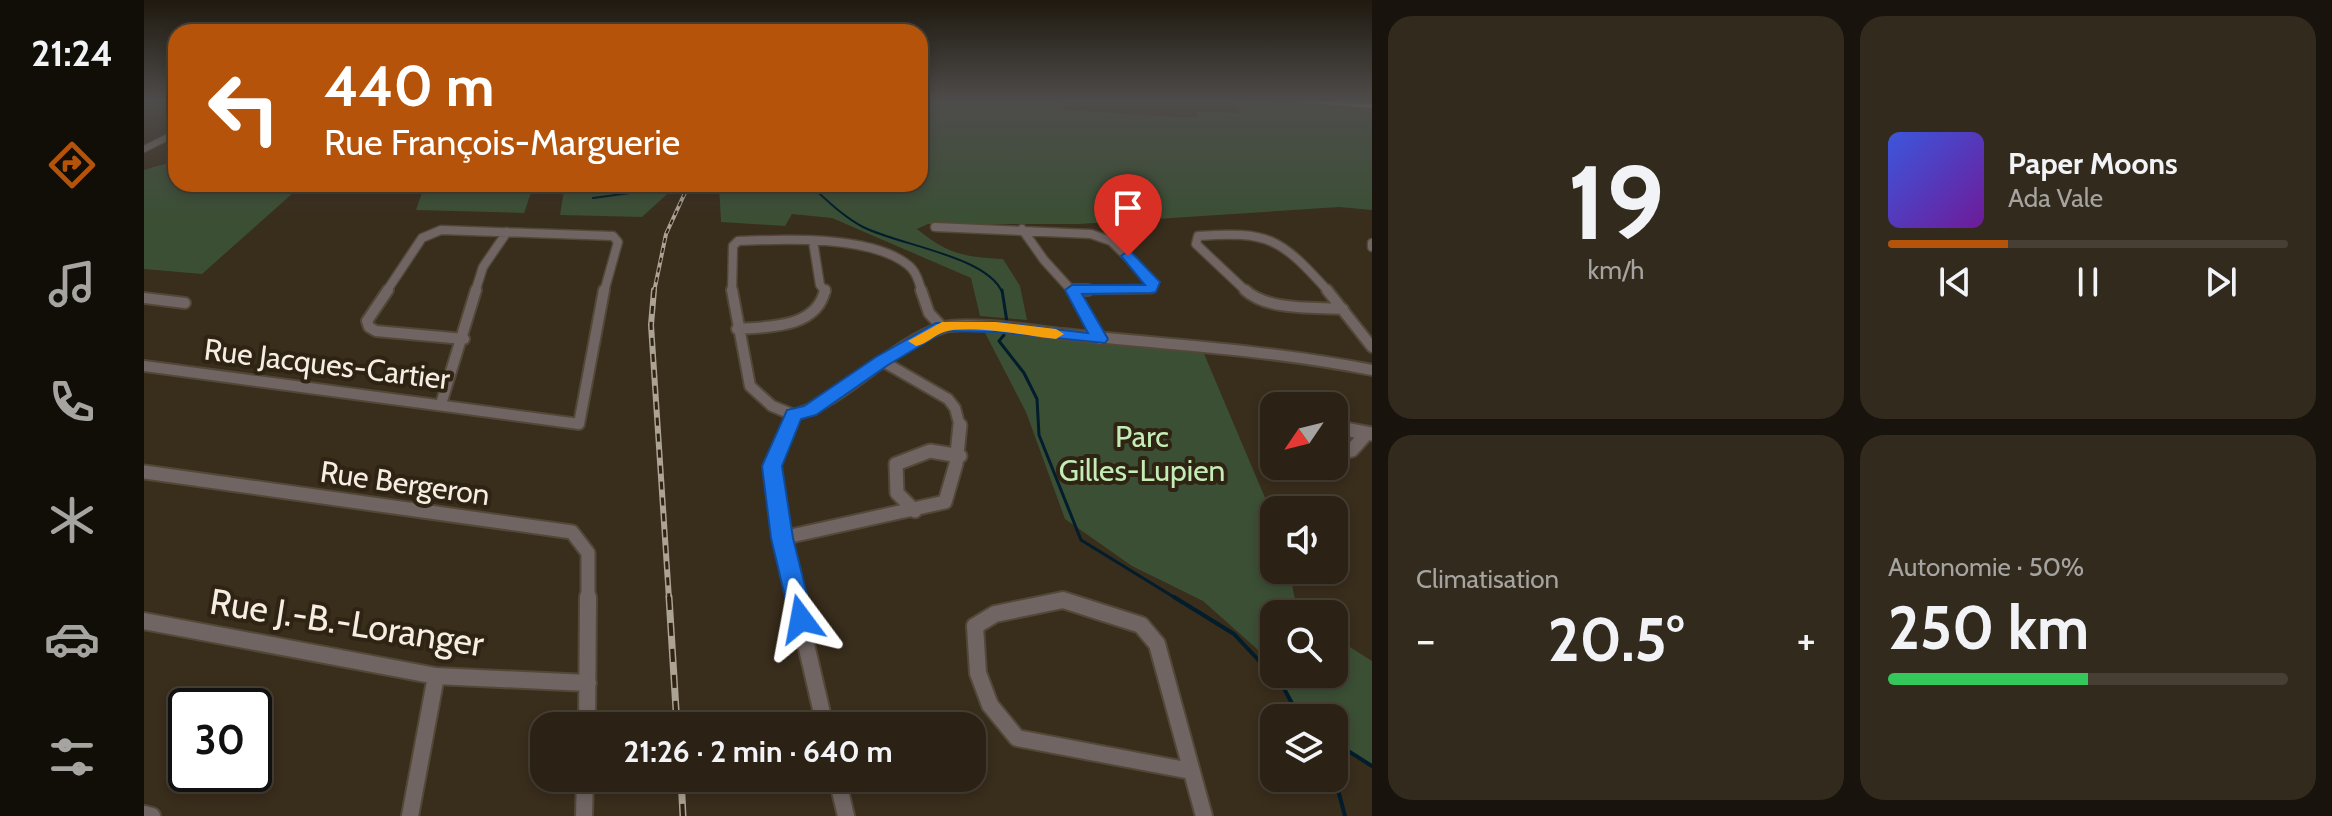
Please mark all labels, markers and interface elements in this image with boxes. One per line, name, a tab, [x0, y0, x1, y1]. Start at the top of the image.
text: 21:24	[31, 31, 113, 75]
text: 440 m	[324, 52, 494, 120]
icon: left	[192, 56, 296, 160]
text: Rue François-Marguerie	[324, 120, 680, 164]
icon: directions	[44, 137, 100, 193]
text: 19	[1568, 139, 1664, 265]
text: Paper Moons	[2008, 145, 2178, 182]
pin	[1094, 174, 1162, 256]
text: Ada Vale	[2008, 182, 2103, 214]
icon: arrive	[1106, 186, 1150, 230]
text: km/h	[1588, 254, 1644, 286]
icon: music	[44, 256, 100, 312]
icon: previous	[1933, 260, 1977, 304]
icon: pause	[2066, 260, 2110, 304]
icon: next	[2199, 260, 2243, 304]
street label: Rue Jacques-Cartier	[202, 331, 453, 397]
icon: phone	[44, 374, 100, 430]
north arrow	[1260, 392, 1348, 480]
map controls	[1260, 392, 1348, 792]
park label: Parc Gilles-Lupien	[1059, 418, 1225, 489]
street label: Rue Bergeron	[318, 453, 492, 513]
icon: climate	[44, 492, 100, 548]
button: sound	[1260, 496, 1348, 584]
text: Autonomie · 50%	[1888, 551, 2084, 583]
text: Climatisation	[1416, 563, 1559, 595]
position arrow	[759, 577, 843, 661]
street label: Rue J.-B.-Loranger	[207, 579, 488, 665]
text: 250 km	[1888, 591, 2089, 664]
button: search	[1260, 600, 1348, 688]
text: 20.5°	[1548, 603, 1684, 676]
icon: car	[44, 611, 100, 667]
text: −	[1416, 613, 1435, 666]
text: +	[1797, 613, 1816, 666]
speed limit sign: 30	[168, 688, 272, 792]
button: layers	[1260, 704, 1348, 792]
icon: filters	[44, 729, 100, 785]
text: 21:26 · 2 min · 640 m	[623, 733, 893, 770]

